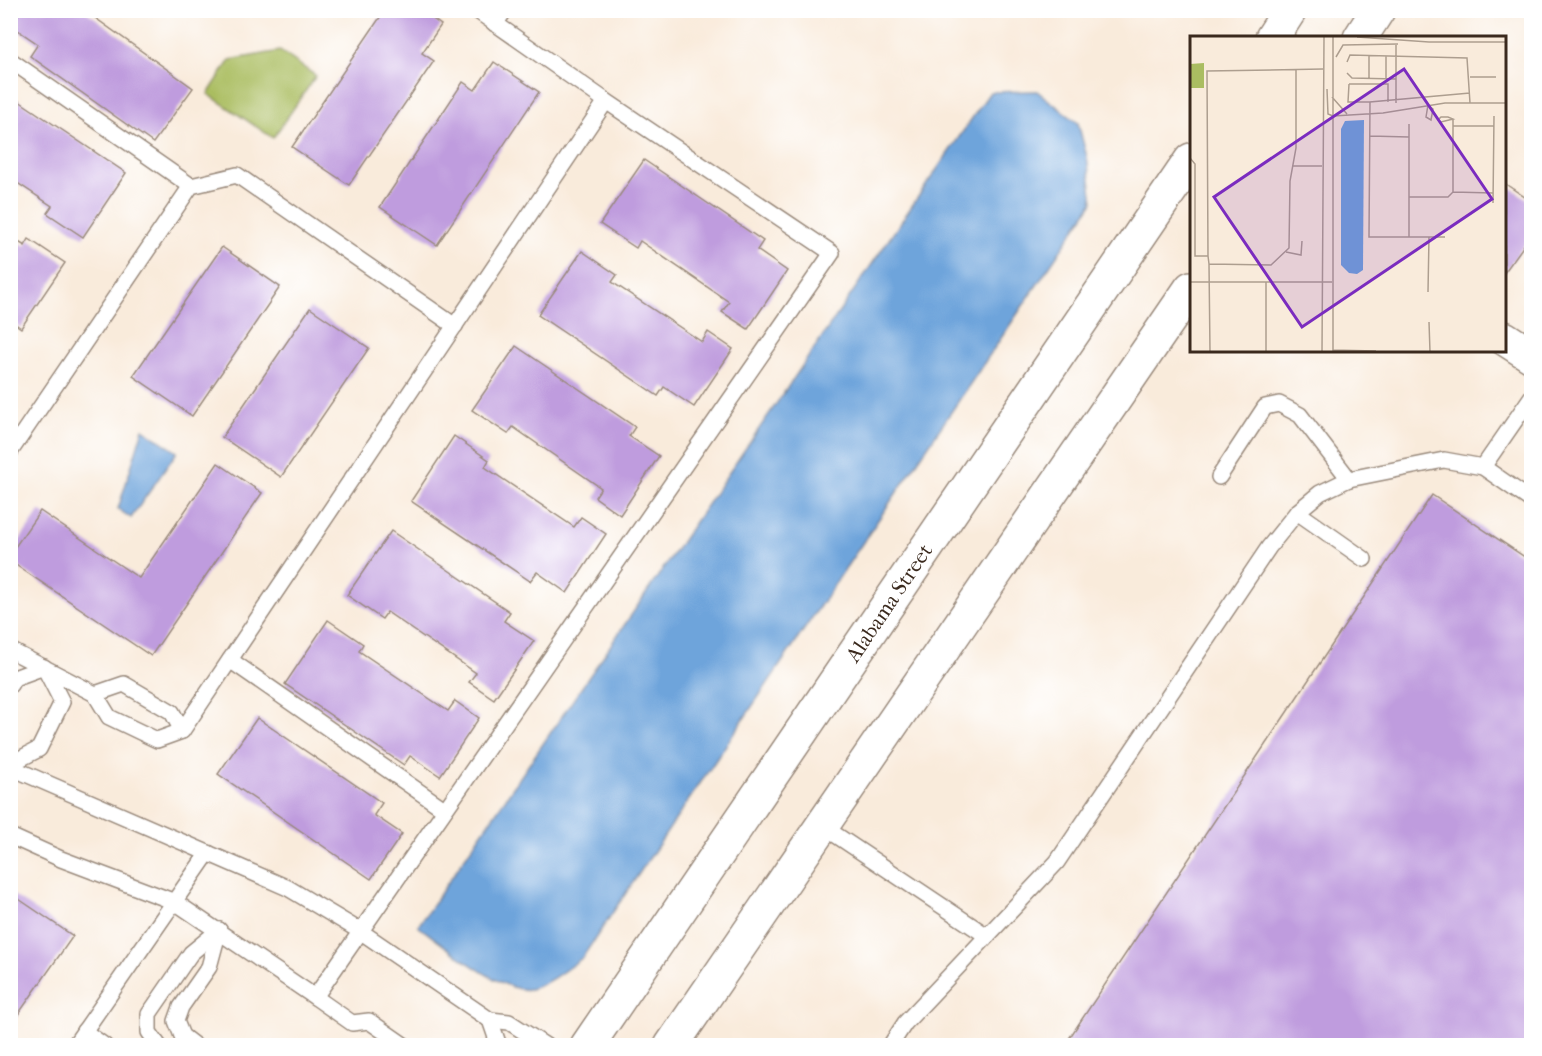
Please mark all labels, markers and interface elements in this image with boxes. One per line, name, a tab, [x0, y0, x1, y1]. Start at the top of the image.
inset map	[1190, 36, 1506, 352]
street label: Alabama Street	[840, 539, 938, 667]

